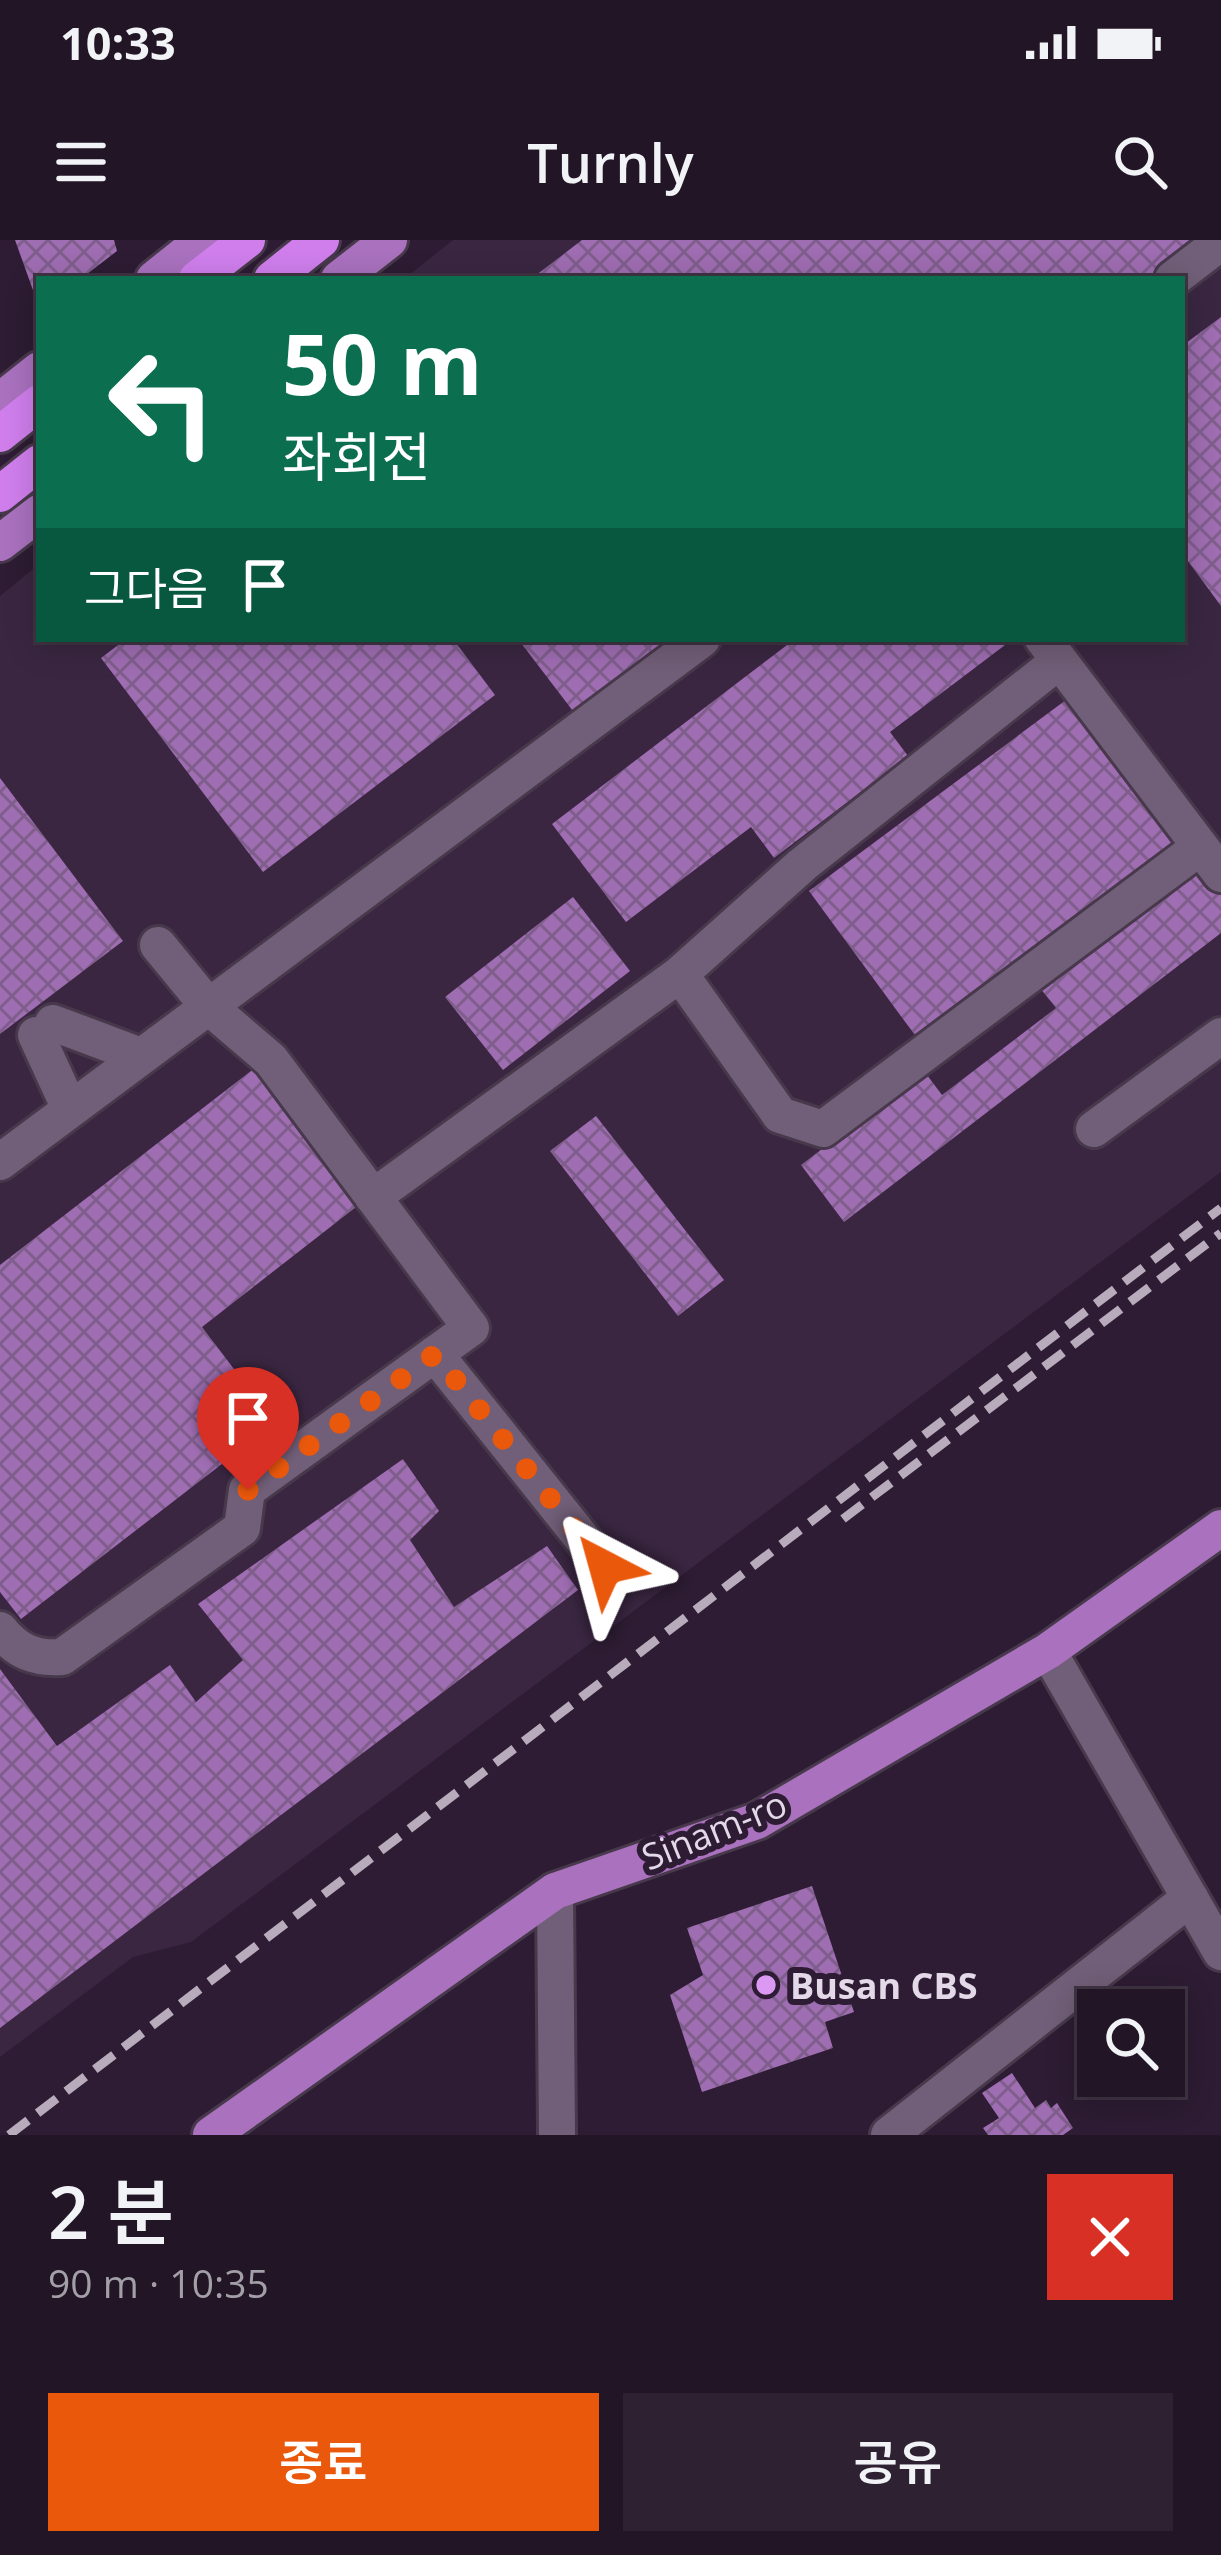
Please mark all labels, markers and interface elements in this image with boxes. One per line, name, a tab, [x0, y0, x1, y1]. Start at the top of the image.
text: 10:33	[60, 12, 176, 73]
text: Turnly	[527, 125, 694, 199]
icon: menu	[48, 129, 114, 195]
icon: search	[1107, 129, 1173, 195]
text: 50 m	[282, 305, 482, 420]
icon: left	[84, 324, 240, 480]
text: 좌회전	[282, 419, 431, 493]
icon: arrive	[232, 552, 298, 618]
text: 그다음	[84, 557, 208, 618]
pin	[197, 1367, 299, 1490]
icon: arrive	[215, 1385, 281, 1451]
position arrow	[542, 1504, 668, 1630]
street label: Sinam-ro	[634, 1779, 794, 1881]
place label: Busan CBS	[790, 1961, 977, 2010]
marker: Busan CBS	[753, 1972, 779, 1998]
map controls	[1077, 1989, 1185, 2097]
button: search	[1077, 1989, 1185, 2097]
text: 2 분	[48, 2162, 174, 2260]
button: close	[1047, 2174, 1173, 2300]
text: 90 m · 10:35	[48, 2256, 269, 2309]
button: 종료	[48, 2393, 599, 2531]
button: 공유	[623, 2393, 1173, 2531]

